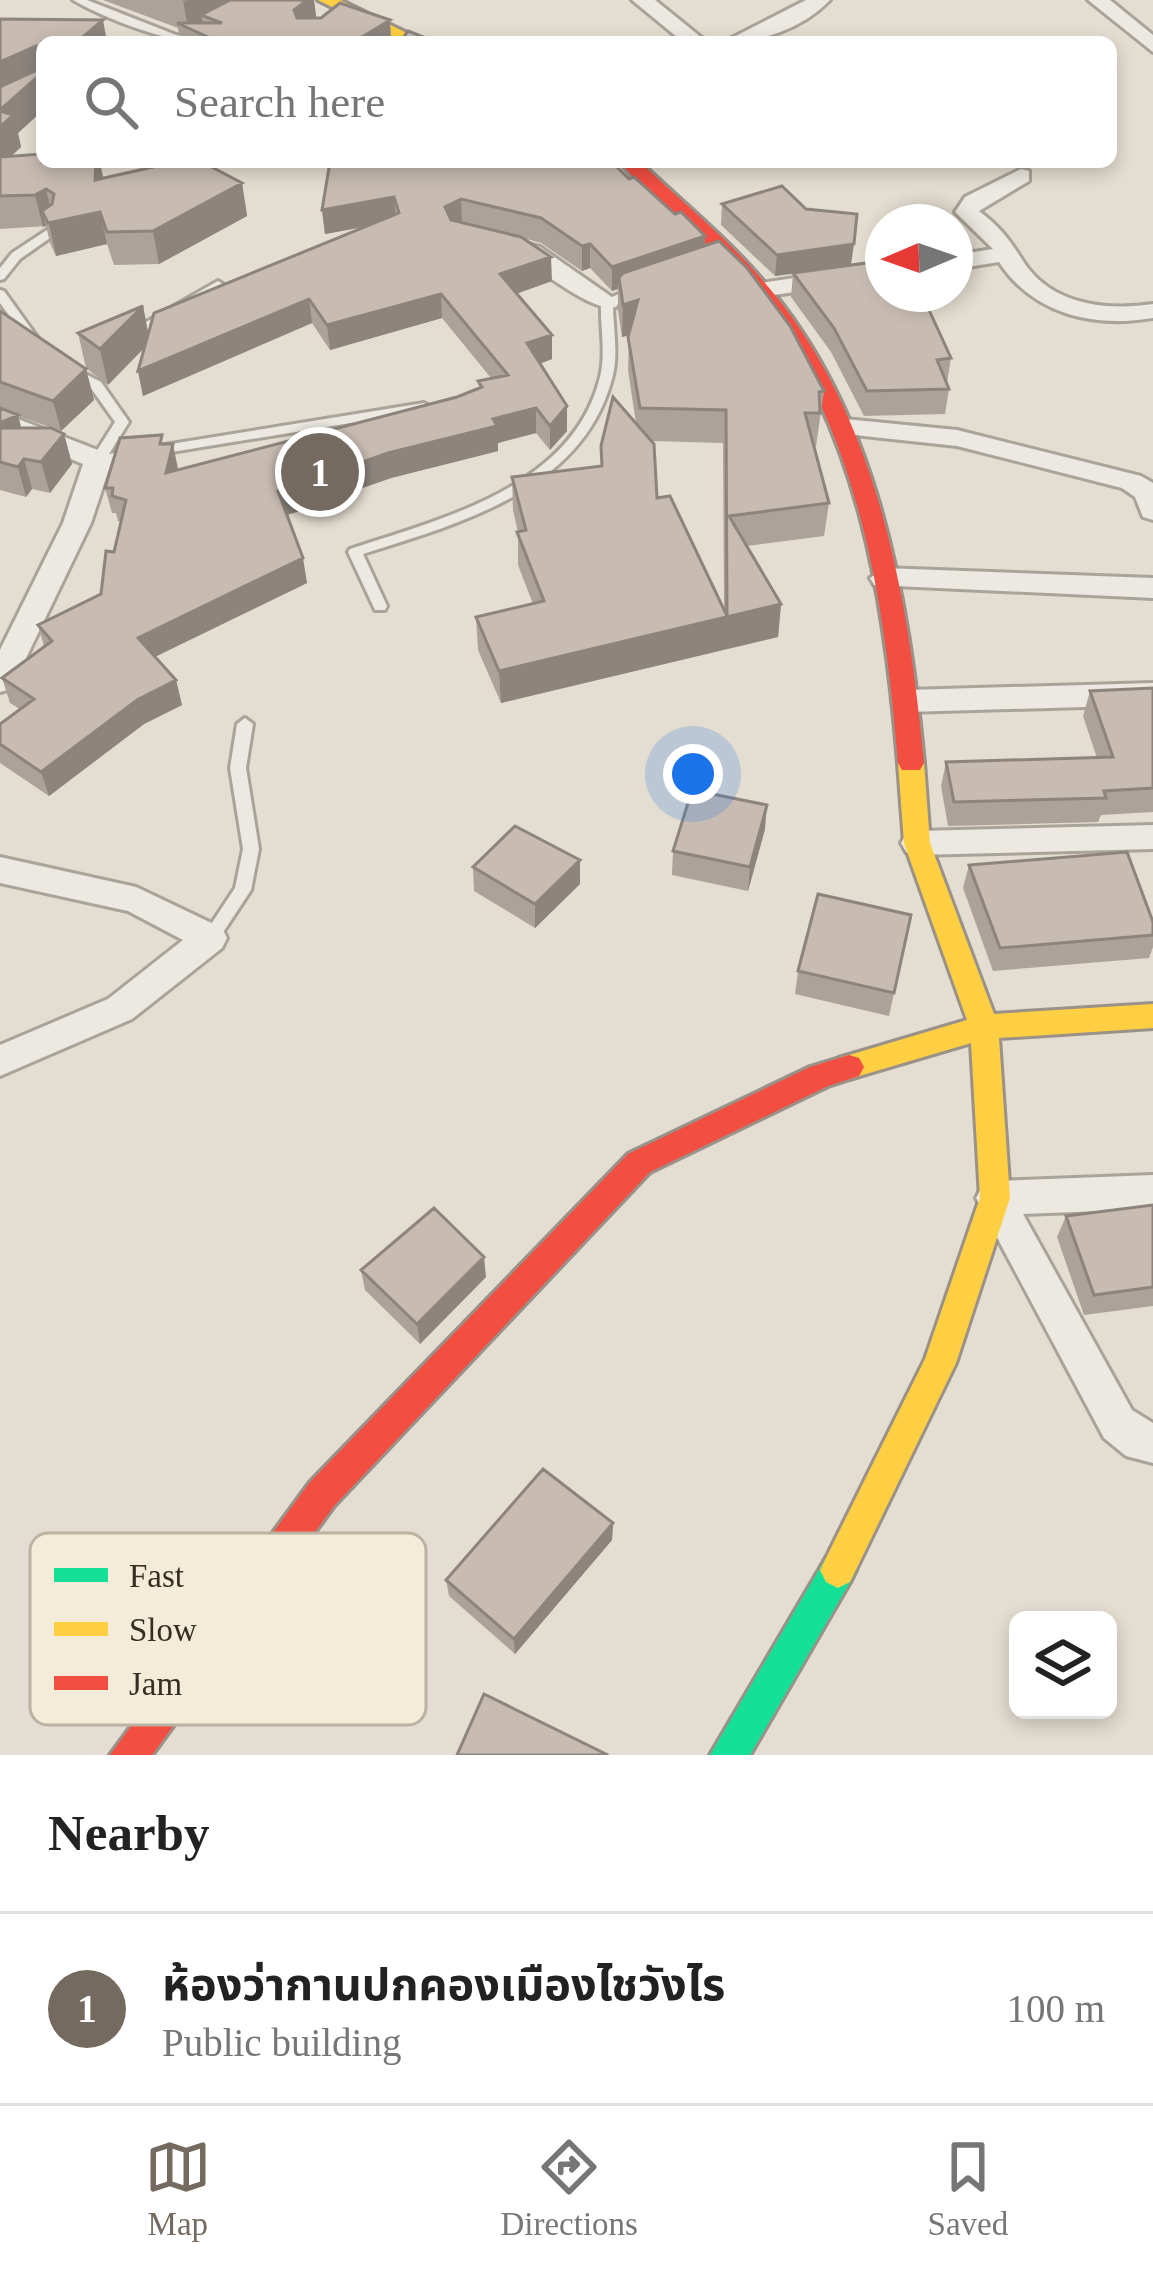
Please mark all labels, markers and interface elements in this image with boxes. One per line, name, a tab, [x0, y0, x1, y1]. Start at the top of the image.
search box	[36, 36, 1117, 168]
icon: search	[78, 69, 144, 135]
text: Search here	[174, 77, 385, 127]
north arrow	[865, 204, 973, 312]
pin: 1	[281, 427, 359, 517]
your location	[663, 744, 723, 804]
legend	[30, 1533, 426, 1725]
text: Fast	[129, 1558, 184, 1594]
map controls	[1009, 1611, 1117, 1719]
button: layers	[1009, 1611, 1117, 1719]
text: Slow	[129, 1612, 197, 1648]
text: Jam	[129, 1666, 182, 1702]
text: Nearby	[48, 1805, 209, 1861]
text: ห้องว่ากานปกคองเมืองไชวังไร	[162, 1960, 725, 2010]
text: 1	[77, 1987, 97, 2030]
text: 100 m	[1006, 1987, 1105, 2030]
text: Public building	[162, 2021, 401, 2064]
tab: Map	[145, 2134, 211, 2243]
tab: Directions	[500, 2134, 638, 2243]
tab: Saved	[928, 2134, 1008, 2243]

